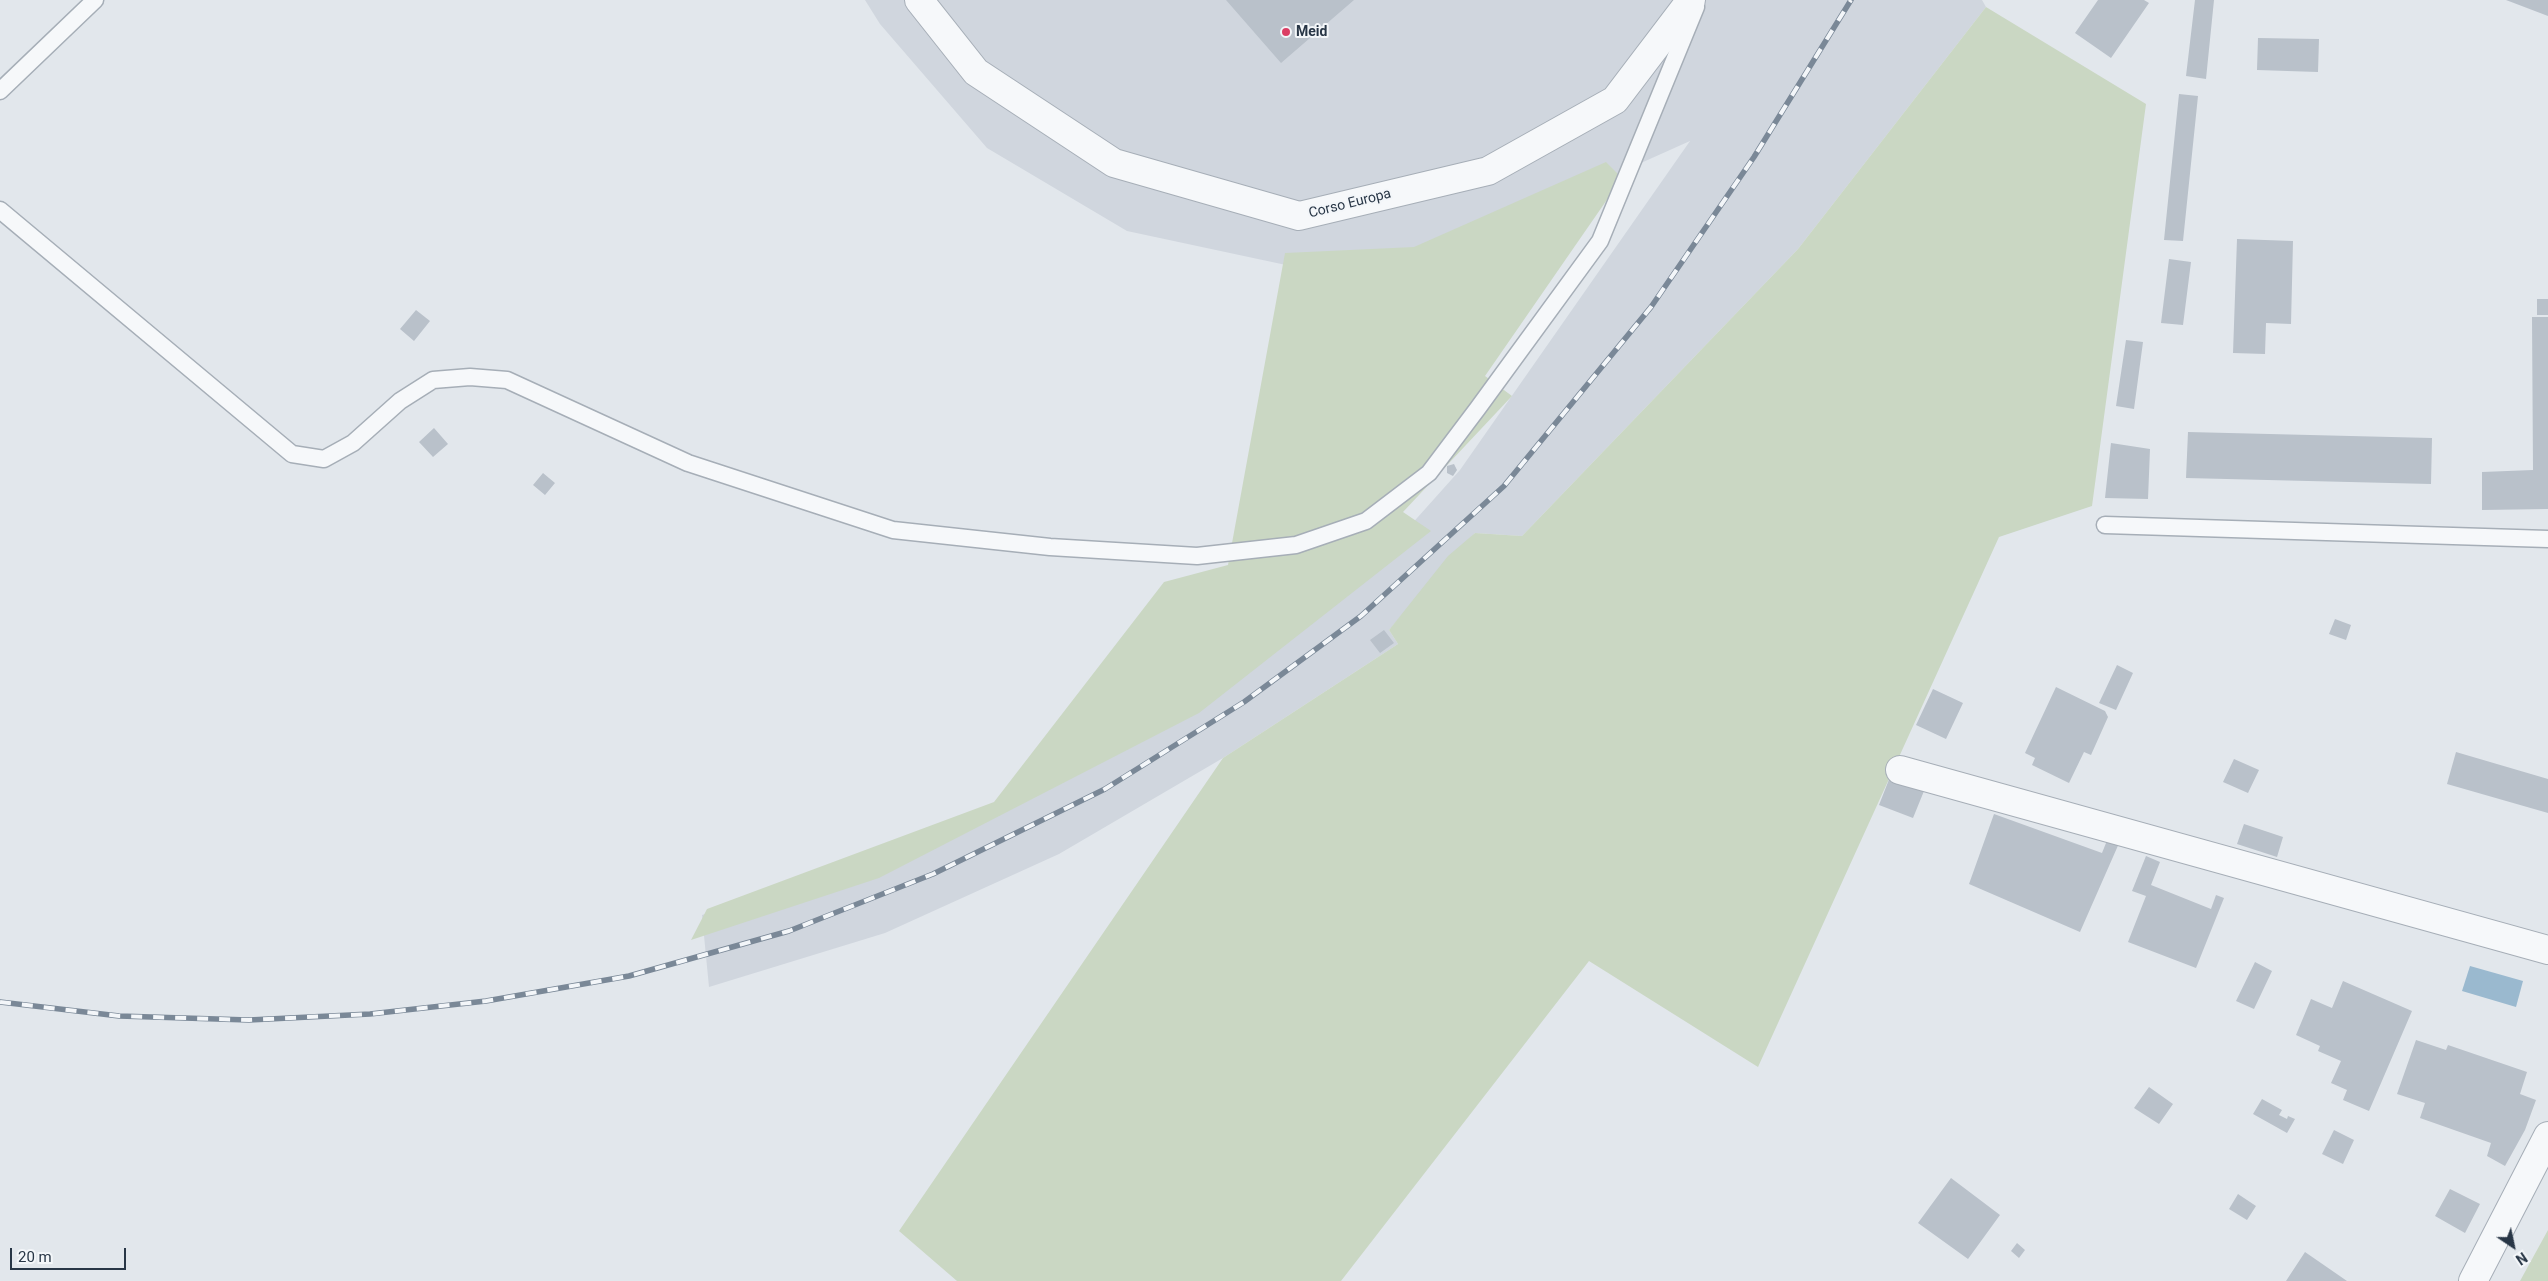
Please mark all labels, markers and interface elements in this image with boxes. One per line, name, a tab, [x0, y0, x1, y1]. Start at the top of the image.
place label: Meid	[1296, 24, 1327, 40]
marker: Meid	[1280, 26, 1292, 38]
street label: Corso Europa	[1307, 186, 1393, 222]
north arrow	[2488, 1221, 2538, 1271]
scale bar	[12, 1238, 129, 1270]
text: 20 m	[18, 1248, 52, 1266]
text: N	[2513, 1249, 2530, 1268]

